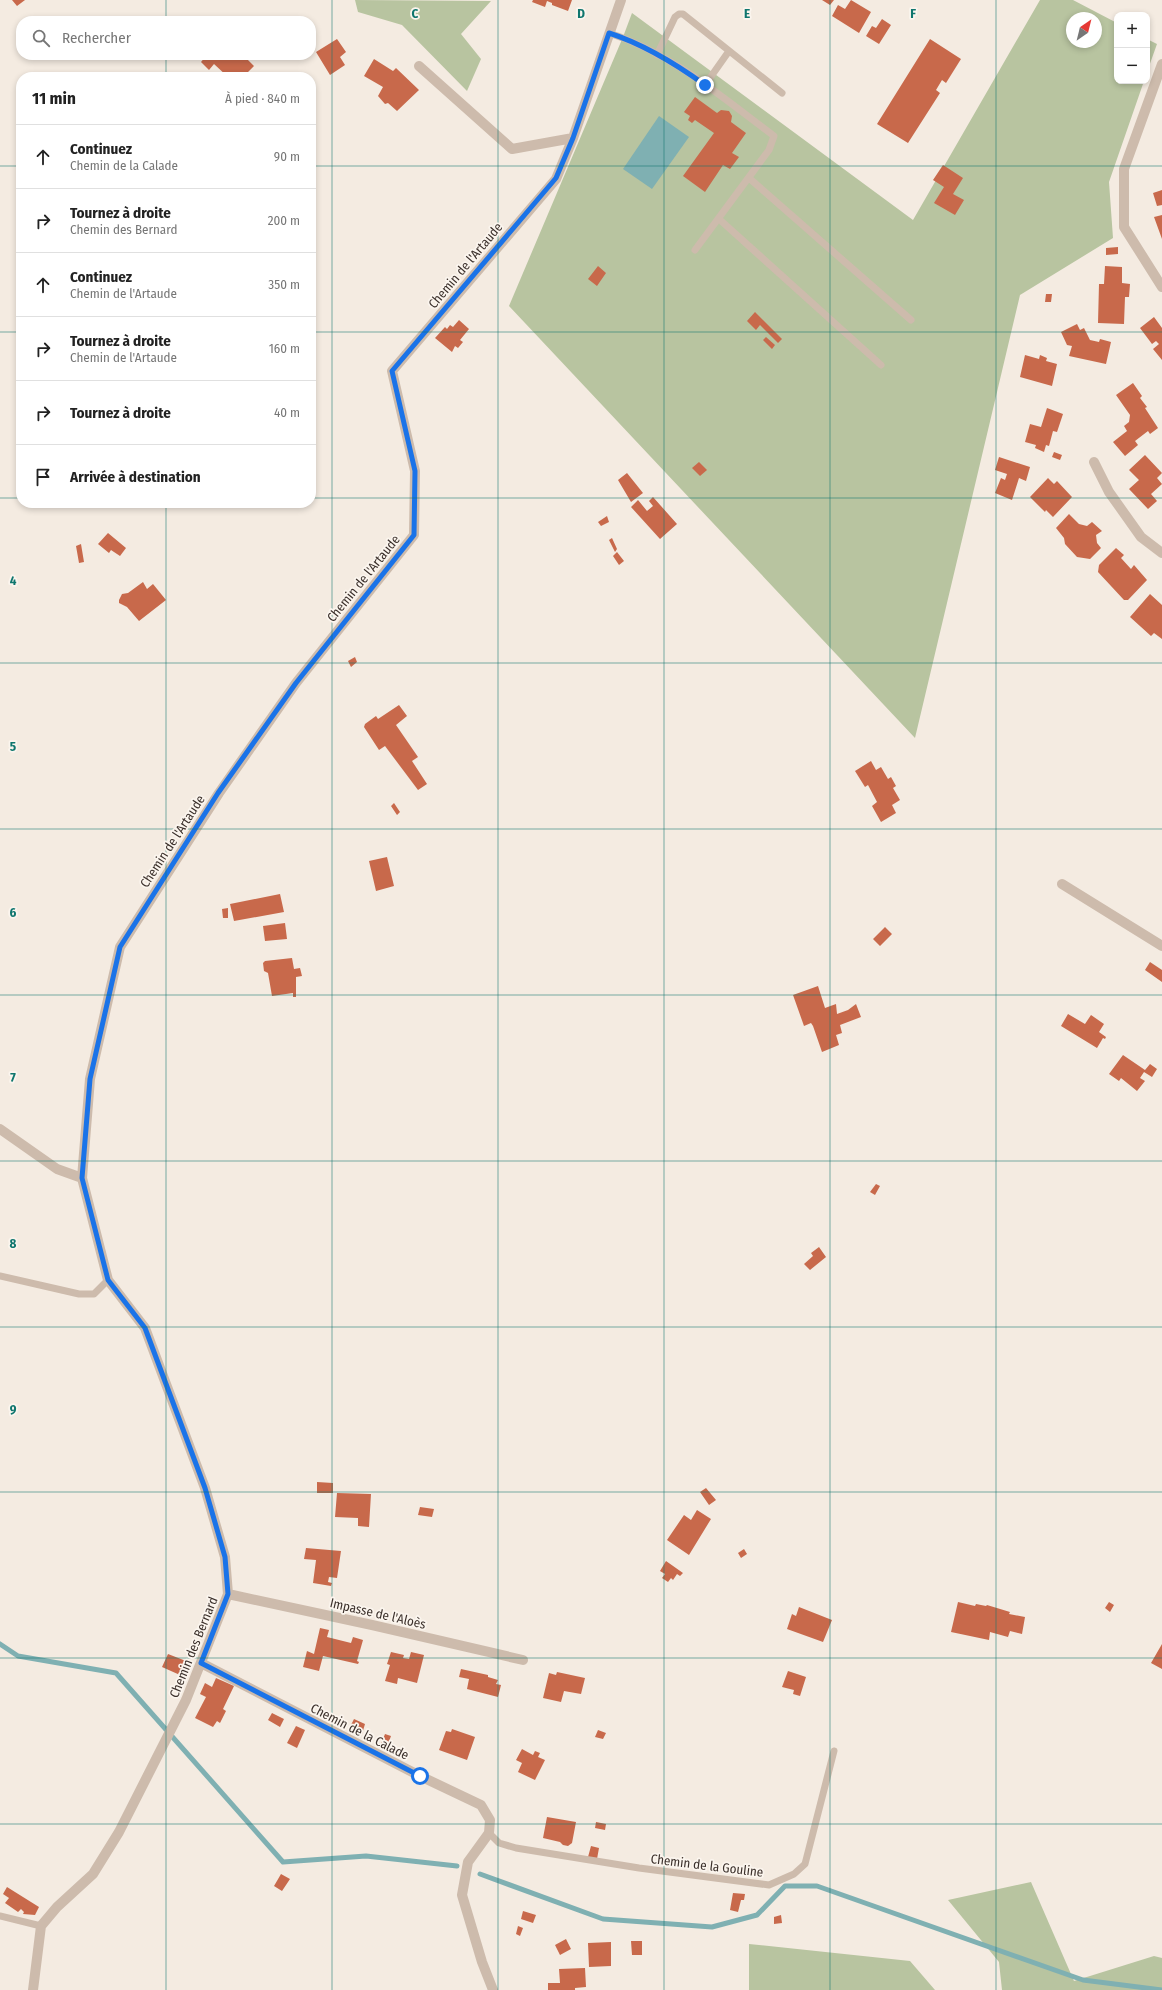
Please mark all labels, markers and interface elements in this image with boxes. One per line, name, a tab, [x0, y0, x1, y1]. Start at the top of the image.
text: C	[412, 6, 419, 21]
text: D	[577, 6, 585, 21]
text: E	[744, 6, 750, 21]
text: F	[910, 6, 916, 21]
north arrow	[1066, 12, 1102, 48]
map controls	[1114, 12, 1150, 84]
button: +	[1114, 12, 1150, 48]
search box	[16, 16, 316, 60]
icon: search	[30, 27, 52, 49]
text: Rechercher	[62, 29, 131, 47]
button: −	[1114, 48, 1150, 84]
route end	[696, 76, 714, 94]
text: 11 min	[32, 88, 76, 109]
text: À pied · 840 m	[225, 91, 300, 106]
text: Continuez	[70, 140, 132, 158]
icon: ahead	[32, 146, 54, 168]
text: 90 m	[274, 149, 300, 164]
text: Chemin de la Calade	[70, 158, 178, 173]
text: Tournez à droite	[70, 204, 171, 222]
icon: right	[32, 210, 54, 232]
text: 200 m	[268, 213, 300, 228]
street label: Chemin de l'Artaude	[425, 220, 506, 311]
text: Chemin des Bernard	[70, 222, 177, 237]
text: Continuez	[70, 268, 132, 286]
icon: ahead	[32, 274, 54, 296]
text: 350 m	[268, 277, 300, 292]
text: Chemin de l'Artaude	[70, 286, 177, 301]
text: Tournez à droite	[70, 332, 171, 350]
icon: right	[32, 338, 54, 360]
text: 160 m	[269, 341, 300, 356]
text: Chemin de l'Artaude	[70, 350, 177, 365]
icon: right	[32, 402, 54, 424]
text: Tournez à droite	[70, 404, 171, 422]
text: 40 m	[274, 405, 300, 420]
icon: arrive	[32, 466, 54, 488]
text: Arrivée à destination	[70, 468, 201, 486]
street label: Chemin de l'Artaude	[324, 532, 403, 625]
text: 4	[10, 573, 17, 588]
text: 5	[10, 739, 16, 754]
street label: Chemin de l'Artaude	[137, 792, 208, 890]
text: 6	[10, 905, 17, 920]
text: 7	[10, 1070, 16, 1085]
text: 8	[10, 1236, 17, 1251]
text: 9	[10, 1402, 17, 1417]
street label: Chemin des Bernard	[166, 1595, 221, 1700]
street label: Impasse de l'Aloès	[329, 1595, 428, 1632]
street label: Chemin de la Calade	[308, 1700, 411, 1763]
route start	[411, 1767, 429, 1785]
street label: Chemin de la Gouline	[650, 1851, 764, 1880]

